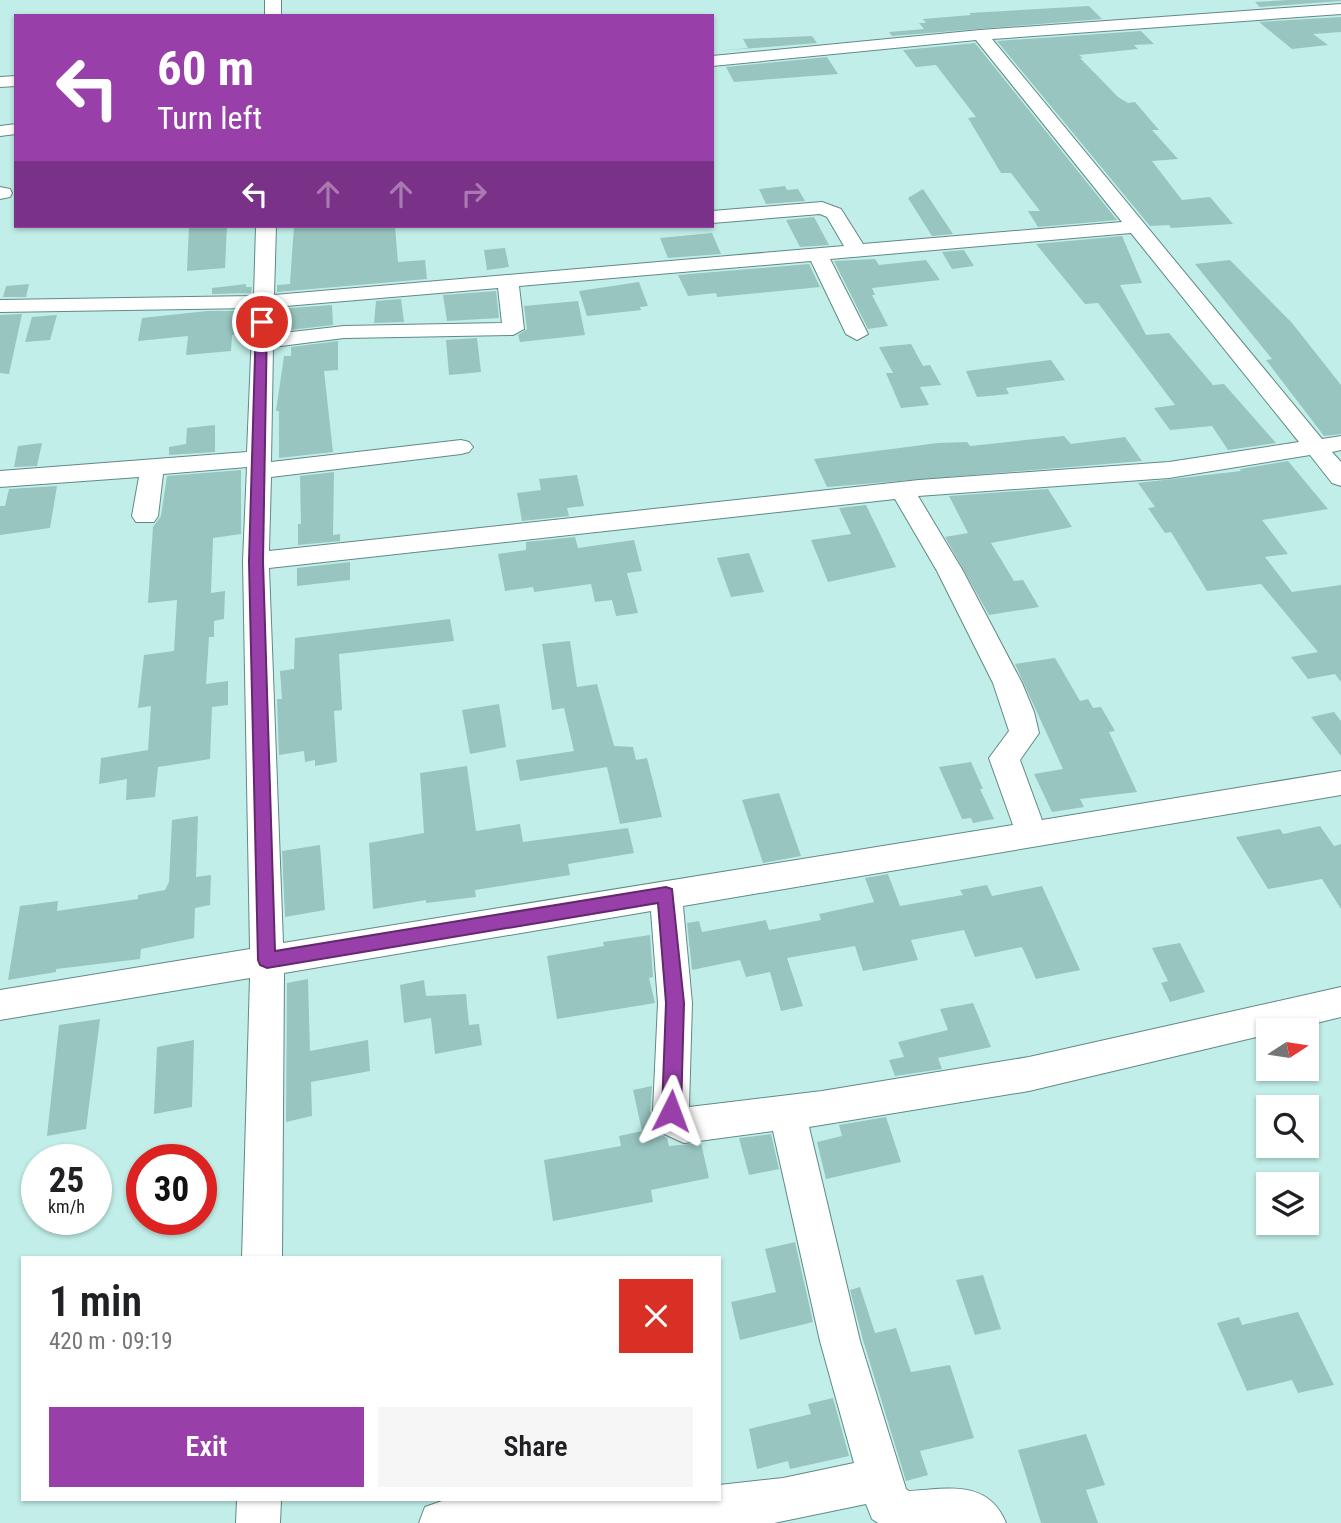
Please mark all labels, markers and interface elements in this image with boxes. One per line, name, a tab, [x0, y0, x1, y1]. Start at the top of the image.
text: 60 m	[157, 40, 254, 97]
icon: left	[42, 42, 133, 133]
text: Turn left	[157, 99, 262, 137]
icon: left	[236, 175, 274, 213]
icon: ahead	[309, 175, 347, 213]
icon: ahead	[382, 175, 420, 213]
icon: right	[455, 175, 493, 213]
pin	[232, 292, 292, 352]
icon: arrive	[243, 303, 281, 341]
north arrow	[1256, 1018, 1320, 1082]
map controls	[1256, 1018, 1319, 1235]
position arrow	[634, 1074, 708, 1148]
button: search	[1256, 1095, 1319, 1158]
speed limit sign: 30	[126, 1144, 217, 1235]
text: 25	[49, 1160, 84, 1201]
button: layers	[1256, 1172, 1319, 1235]
text: km/h	[48, 1196, 85, 1217]
text: 1 min	[49, 1277, 142, 1326]
button: close	[619, 1279, 693, 1353]
text: 420 m · 09:19	[49, 1328, 173, 1355]
button: Exit	[49, 1407, 364, 1487]
button: Share	[378, 1407, 693, 1487]

